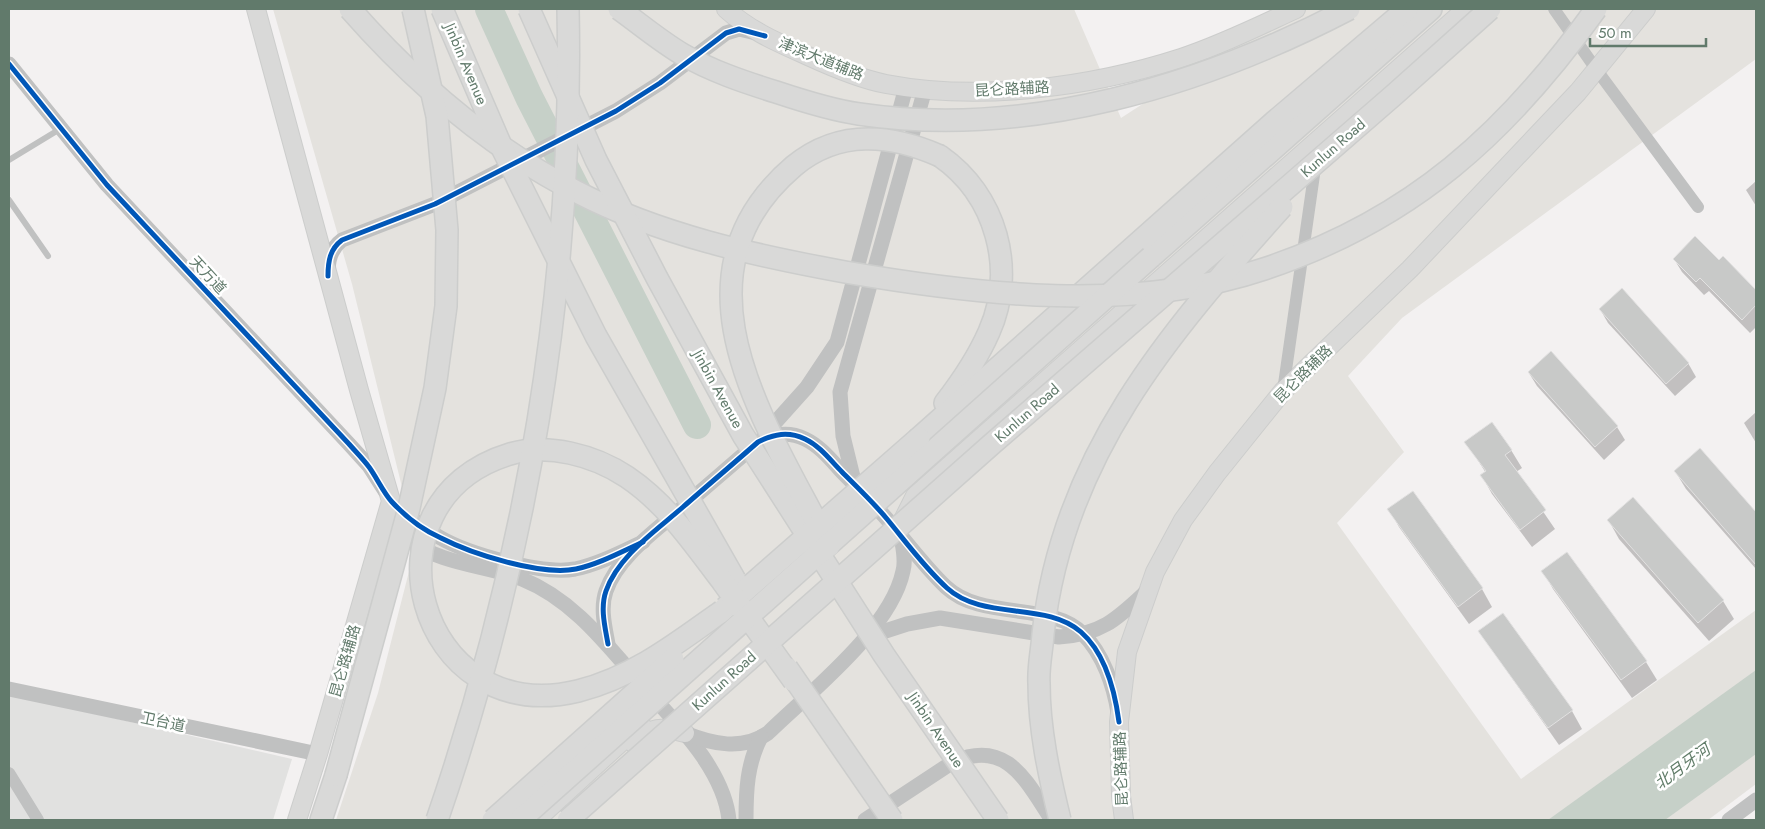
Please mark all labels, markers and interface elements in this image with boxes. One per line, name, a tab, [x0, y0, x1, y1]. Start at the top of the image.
scale bar	[1590, 15, 1706, 47]
street label: Jinbin Avenue	[438, 18, 493, 109]
text: 50 m	[1598, 22, 1632, 44]
street label: 津滨大道辅路	[775, 32, 867, 86]
street label: 昆仑路辅路	[974, 76, 1050, 102]
street label: Kunlun Road	[1296, 114, 1370, 182]
street label: 天万道	[185, 251, 231, 299]
street label: 昆仑路辅路	[1269, 340, 1337, 408]
street label: Jinbin Avenue	[686, 344, 749, 433]
street label: Kunlun Road	[990, 379, 1064, 447]
street label: 昆仑路辅路	[324, 622, 366, 700]
street label: Kunlun Road	[687, 646, 761, 716]
street label: Jinbin Avenue	[901, 686, 970, 772]
street label: 卫台道	[139, 707, 187, 737]
street label: 昆仑路辅路	[1109, 731, 1133, 807]
water label: 北月牙河	[1650, 737, 1717, 795]

